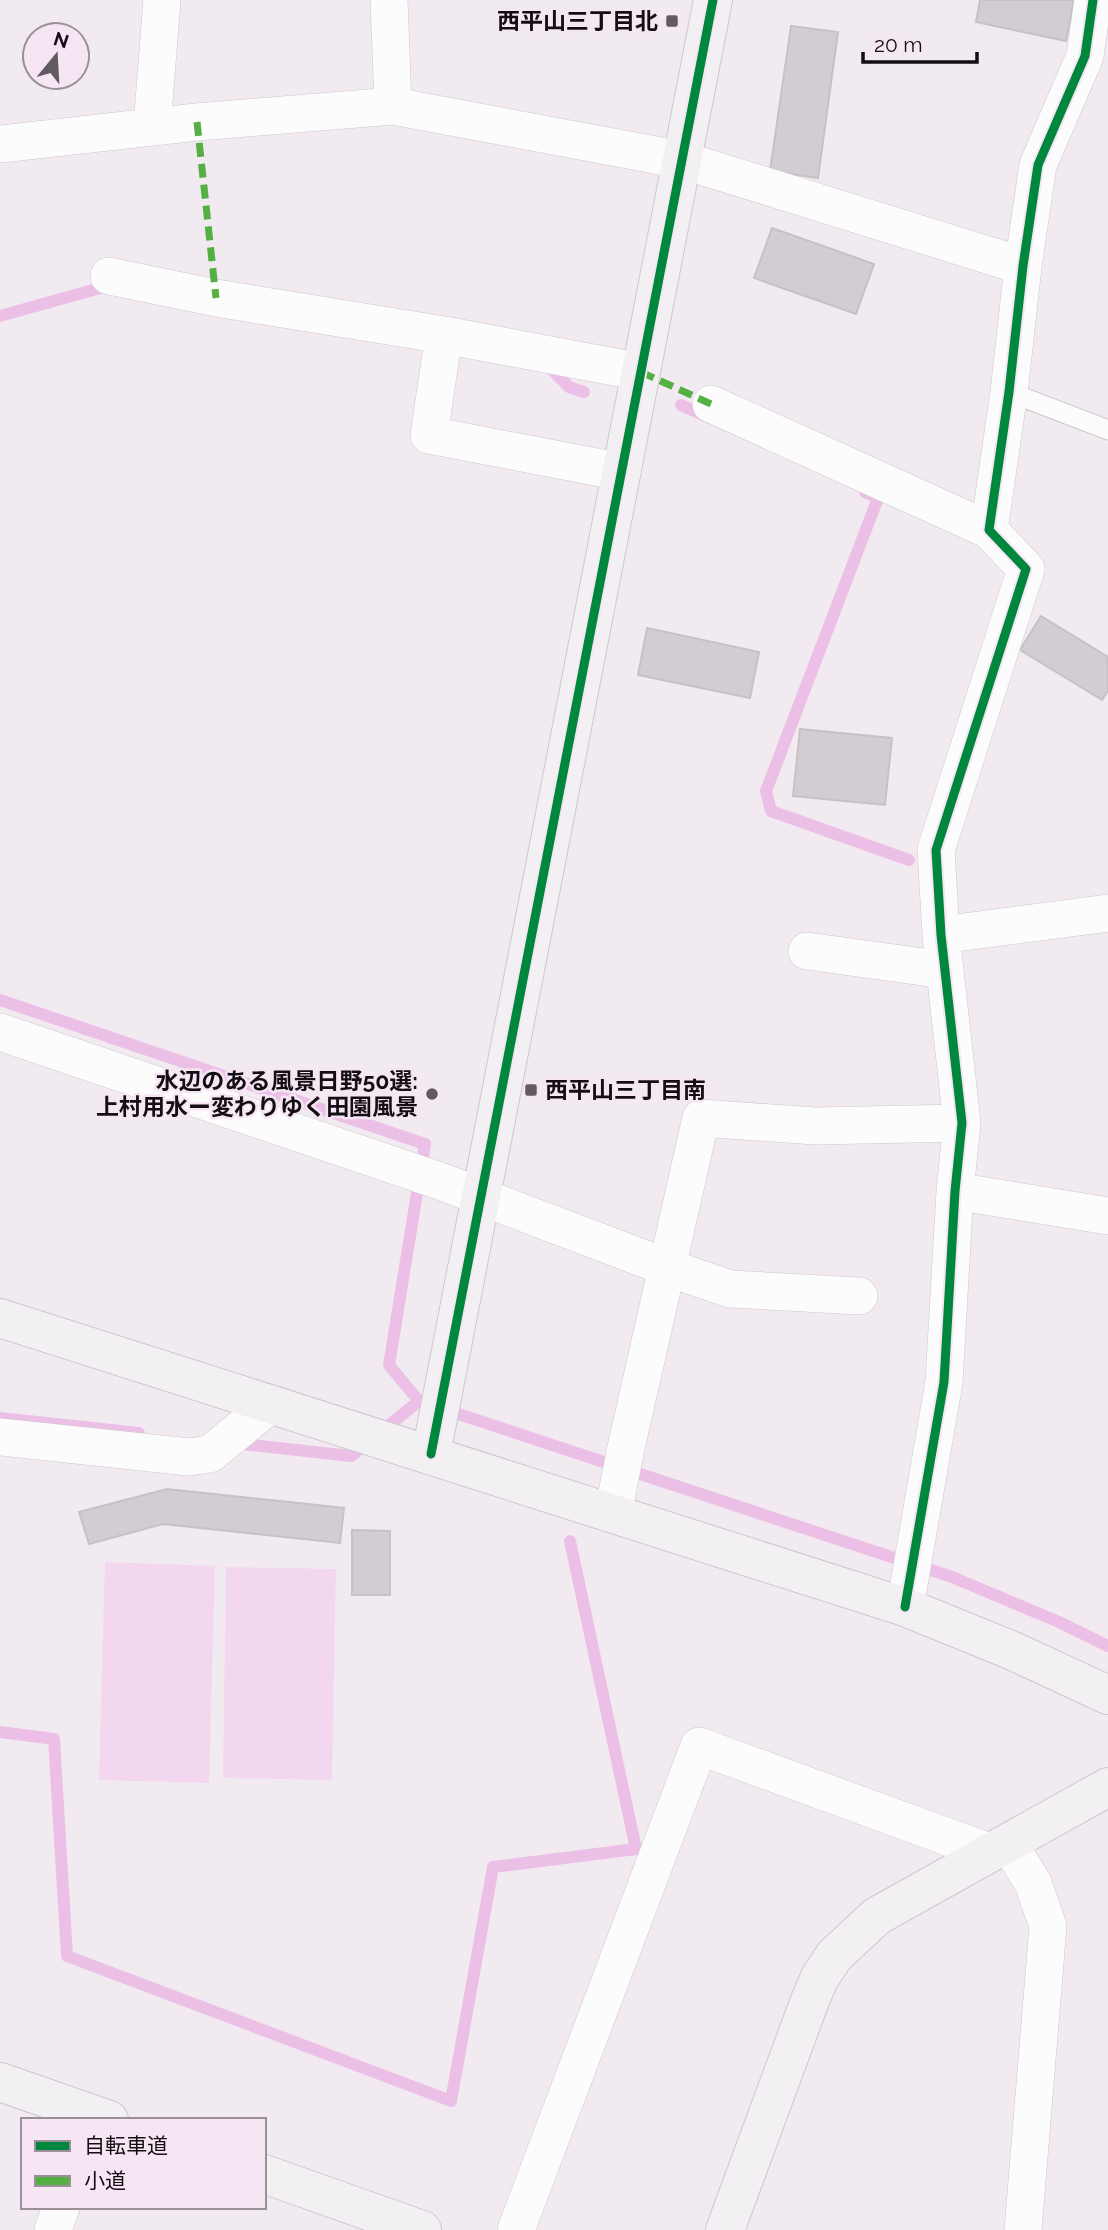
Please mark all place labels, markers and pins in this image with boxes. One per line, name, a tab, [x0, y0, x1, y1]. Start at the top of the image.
place label: 西平山三丁目北	[497, 7, 658, 34]
marker: 西平山三丁目北	[664, 13, 680, 29]
place label: 水辺のある風景日野50選: 上村用水ー変わりゆく田園風景	[96, 1067, 418, 1120]
place label: 西平山三丁目南	[545, 1076, 706, 1103]
marker: 西平山三丁目南	[523, 1082, 539, 1098]
marker: 水辺のある風景日野50選: 上村用水ー変わりゆく田園風景	[424, 1086, 440, 1102]

